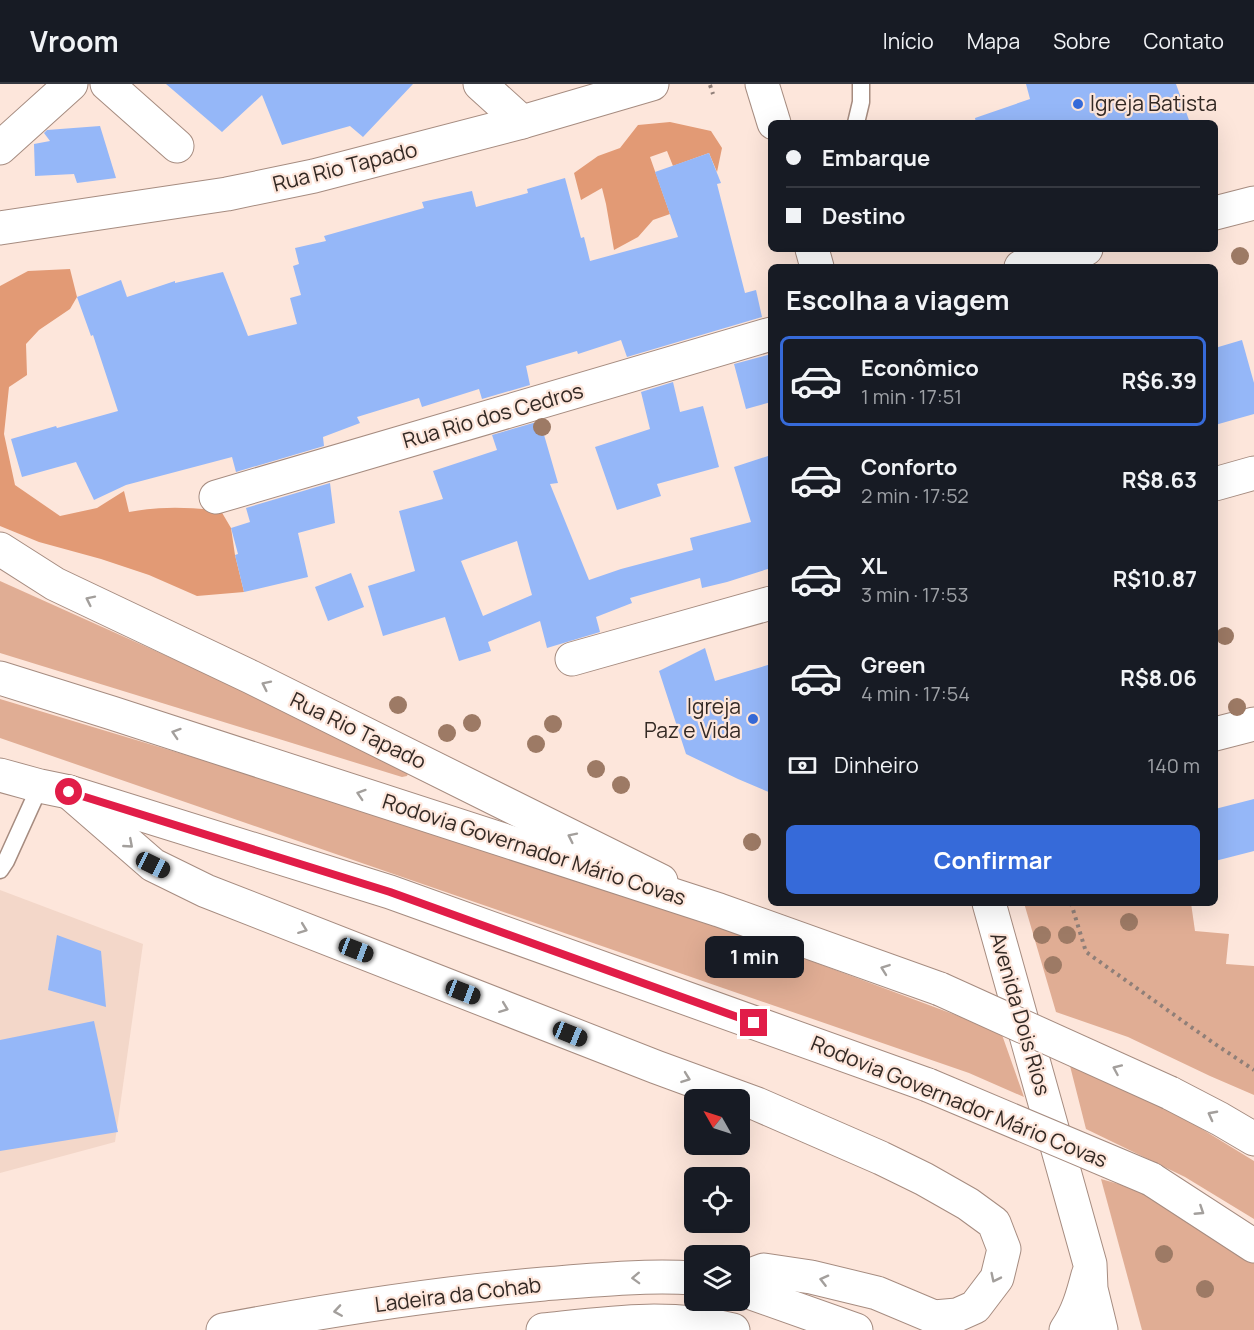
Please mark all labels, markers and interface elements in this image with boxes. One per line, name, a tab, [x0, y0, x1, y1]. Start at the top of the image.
text: Vroom	[30, 22, 119, 60]
text: Início	[883, 27, 934, 55]
text: Mapa	[967, 27, 1020, 55]
text: Sobre	[1053, 27, 1111, 55]
text: Contato	[1144, 27, 1224, 55]
place label: Igreja Batista	[1090, 89, 1217, 117]
marker: Igreja Batista	[1071, 97, 1085, 111]
street label: Rua Rio Tapado	[270, 135, 420, 198]
text: Embarque	[822, 143, 930, 173]
text: Destino	[822, 201, 905, 231]
text: Escolha a viagem	[786, 281, 1009, 318]
text: Econômico	[861, 353, 979, 383]
icon: car	[789, 354, 843, 408]
text: R$6.39	[1122, 366, 1197, 396]
street label: Rua Rio dos Cedros	[399, 376, 586, 454]
text: 1 min · 17:51	[861, 383, 962, 410]
text: Conforto	[861, 452, 957, 482]
icon: car	[789, 453, 843, 507]
text: R$8.63	[1122, 465, 1197, 495]
text: 2 min · 17:52	[861, 482, 969, 509]
text: XL	[861, 551, 887, 581]
icon: car	[789, 552, 843, 606]
text: R$10.87	[1113, 564, 1197, 594]
text: 3 min · 17:53	[861, 581, 969, 608]
one-way arrow	[86, 596, 97, 608]
text: Green	[861, 650, 926, 680]
icon: car	[789, 651, 843, 705]
text: R$8.06	[1120, 663, 1197, 693]
one-way arrow	[261, 680, 272, 692]
text: 4 min · 17:54	[861, 680, 970, 707]
street label: Rua Rio Tapado	[286, 685, 431, 775]
place label: Igreja Paz e Vida	[644, 692, 741, 744]
marker: Igreja Paz e Vida	[746, 712, 760, 726]
one-way arrow	[171, 728, 182, 741]
icon: cash	[786, 749, 819, 782]
text: Dinheiro	[834, 750, 919, 780]
text: 140 m	[1147, 752, 1200, 779]
route start	[55, 778, 82, 805]
street label: Rodovia Governador Mário Covas	[379, 787, 690, 911]
one-way arrow	[356, 788, 367, 801]
button: Confirmar	[786, 825, 1200, 894]
one-way arrow	[568, 833, 579, 844]
one-way arrow	[122, 837, 133, 848]
car	[133, 849, 173, 881]
one-way arrow	[297, 922, 308, 934]
street label: Avenida Dois Rios	[984, 929, 1058, 1099]
car	[336, 935, 376, 965]
callout: 1 min	[704, 936, 804, 978]
text: 1 min	[730, 943, 779, 970]
one-way arrow	[880, 964, 890, 977]
car	[443, 977, 483, 1007]
one-way arrow	[498, 1000, 509, 1013]
route end	[740, 1009, 767, 1036]
car	[550, 1019, 590, 1049]
street label: Rodovia Governador Mário Covas	[807, 1029, 1112, 1174]
one-way arrow	[1112, 1064, 1123, 1076]
one-way arrow	[680, 1071, 691, 1083]
north arrow	[684, 1089, 750, 1155]
map controls	[684, 1089, 750, 1311]
one-way arrow	[1208, 1111, 1219, 1122]
button: locate	[684, 1167, 750, 1233]
one-way arrow	[1193, 1204, 1204, 1215]
button: layers	[684, 1245, 750, 1311]
street label: Ladeira da Cohab	[373, 1270, 543, 1318]
one-way arrow	[632, 1271, 641, 1284]
one-way arrow	[990, 1272, 1002, 1283]
one-way arrow	[819, 1275, 829, 1288]
one-way arrow	[333, 1304, 343, 1316]

